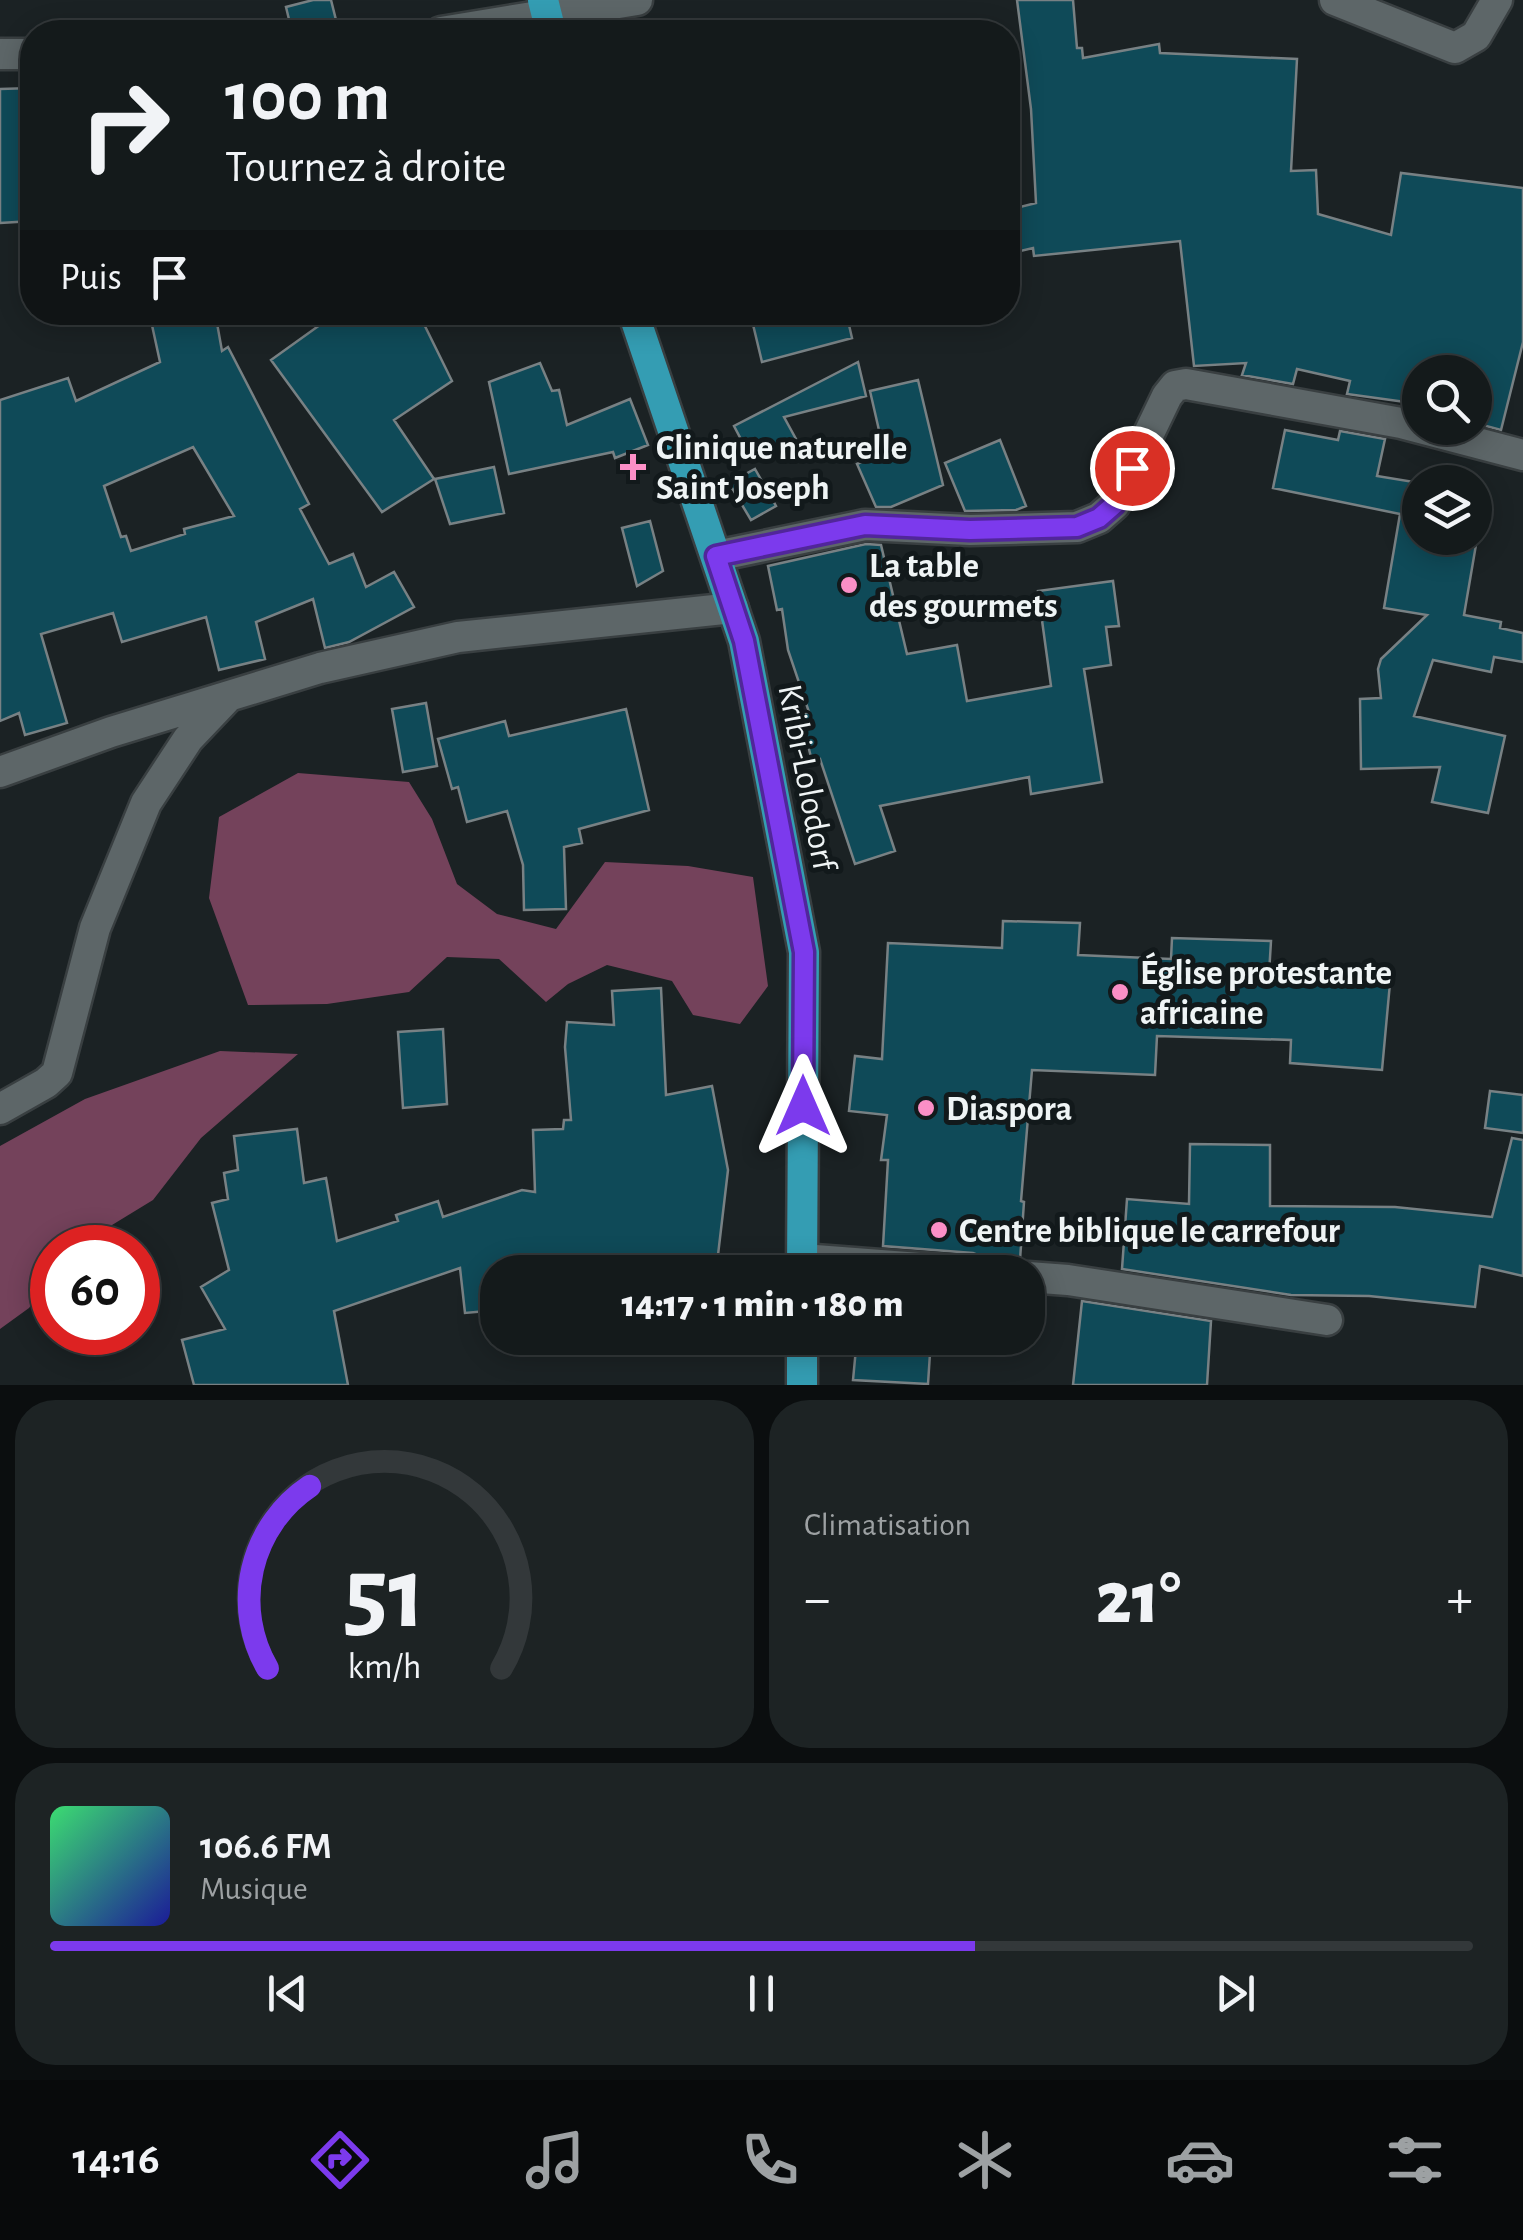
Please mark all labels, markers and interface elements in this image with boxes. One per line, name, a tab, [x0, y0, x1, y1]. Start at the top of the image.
icon: right	[60, 60, 190, 190]
text: 100 m	[225, 63, 390, 133]
text: Tournez à droite	[225, 145, 507, 190]
icon: arrive	[142, 250, 197, 305]
text: Puis	[60, 259, 122, 297]
map controls	[1402, 355, 1492, 555]
button: search	[1402, 355, 1492, 445]
pin	[1090, 426, 1175, 511]
place label: Clinique naturelle Saint Joseph	[656, 431, 907, 506]
icon: arrive	[1105, 441, 1160, 496]
marker: Clinique naturelle Saint Joseph	[620, 454, 646, 480]
button: layers	[1402, 465, 1492, 555]
place label: La table des gourmets	[869, 549, 1058, 624]
marker: La table des gourmets	[838, 574, 860, 596]
street label: Kribi-Lolodorf	[771, 681, 842, 876]
place label: Église protestante africaine	[1140, 952, 1392, 1031]
marker: Église protestante africaine	[1109, 981, 1131, 1003]
position arrow	[751, 1054, 855, 1158]
place label: Diaspora	[946, 1092, 1072, 1127]
marker: Diaspora	[915, 1097, 937, 1119]
place label: Centre biblique le carrefour	[959, 1214, 1340, 1249]
marker: Centre biblique le carrefour	[928, 1219, 950, 1241]
speed limit sign: 60	[30, 1225, 160, 1355]
text: 14:17 · 1 min · 180 m	[621, 1286, 904, 1324]
text: Climatisation	[804, 1509, 971, 1541]
text: 51	[343, 1543, 426, 1647]
text: 21°	[1096, 1562, 1181, 1637]
text: −	[804, 1572, 830, 1627]
text: +	[1447, 1572, 1473, 1627]
text: km/h	[348, 1649, 421, 1685]
text: 106.6 FM	[200, 1828, 332, 1866]
text: Musique	[200, 1873, 308, 1905]
icon: previous	[260, 1966, 315, 2021]
icon: pause	[734, 1966, 789, 2021]
icon: next	[1208, 1966, 1263, 2021]
icon: directions	[305, 2125, 375, 2195]
icon: music	[520, 2125, 590, 2195]
icon: phone	[735, 2125, 805, 2195]
icon: climate	[950, 2125, 1020, 2195]
icon: car	[1165, 2125, 1235, 2195]
icon: filters	[1380, 2125, 1450, 2195]
text: 14:16	[73, 2137, 160, 2182]

